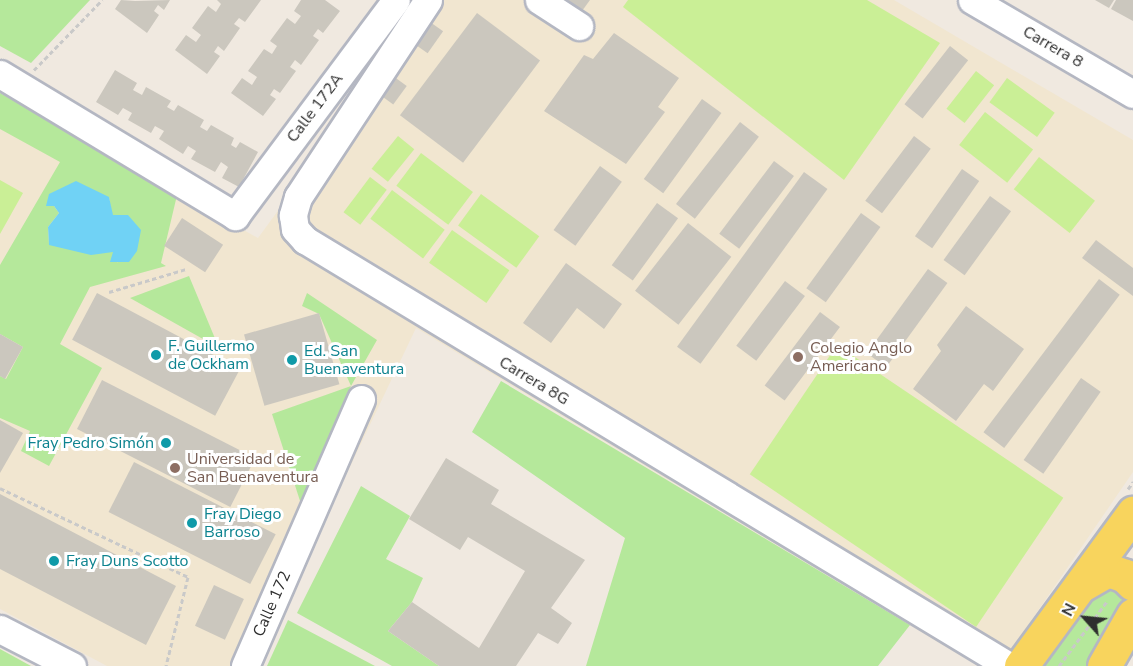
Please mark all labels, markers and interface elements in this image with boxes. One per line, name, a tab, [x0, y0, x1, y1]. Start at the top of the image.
street label: Carrera 8	[1019, 22, 1087, 72]
street label: Calle 172A	[283, 70, 347, 146]
place label: F. Guillermo de Ockham	[168, 336, 255, 374]
place label: Colegio Anglo Americano	[810, 338, 912, 376]
place label: Ed. San Buenaventura	[304, 341, 404, 379]
marker: F. Guillermo de Ockham	[149, 348, 163, 362]
marker: Colegio Anglo Americano	[791, 350, 805, 364]
marker: Ed. San Buenaventura	[285, 353, 299, 367]
street label: Carrera 8G	[495, 353, 573, 409]
place label: Fray Pedro Simón	[28, 433, 154, 453]
marker: Fray Pedro Simón	[159, 436, 173, 450]
place label: Universidad de San Buenaventura	[187, 449, 319, 487]
marker: Universidad de San Buenaventura	[168, 461, 182, 475]
place label: Fray Diego Barroso	[204, 504, 281, 542]
marker: Fray Diego Barroso	[185, 516, 199, 530]
place label: Fray Duns Scotto	[66, 551, 188, 571]
marker: Fray Duns Scotto	[47, 554, 61, 568]
street label: Calle 172	[249, 568, 295, 640]
north arrow	[1055, 588, 1115, 648]
text: N	[1056, 600, 1081, 620]

